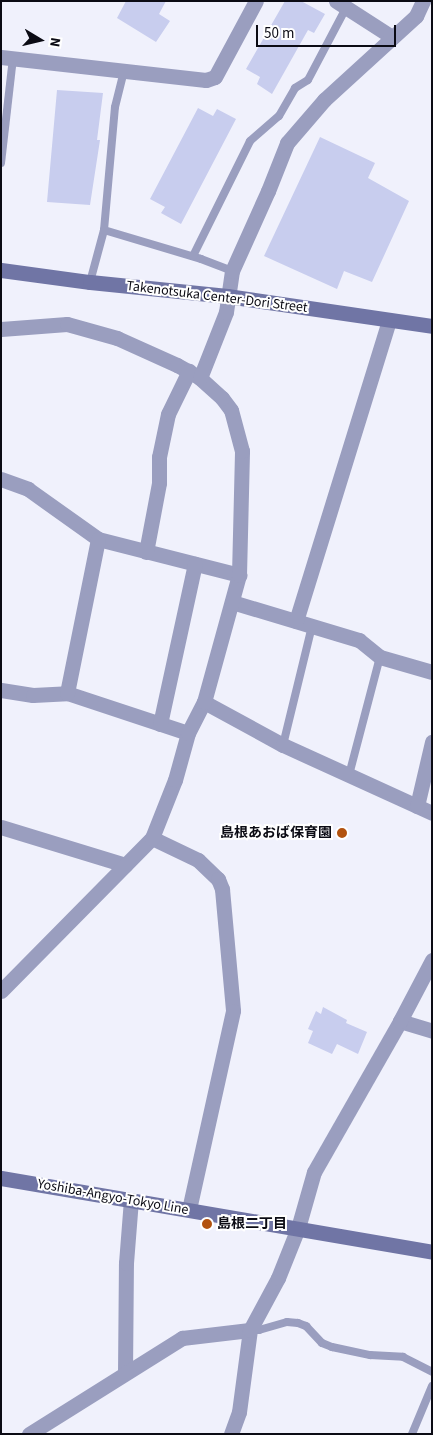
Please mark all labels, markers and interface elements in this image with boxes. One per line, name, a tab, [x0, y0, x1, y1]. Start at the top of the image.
north arrow	[15, 15, 65, 65]
scale bar	[258, 15, 398, 47]
text: 50 m	[264, 23, 294, 44]
text: N	[44, 36, 65, 49]
street label: Takenotsuka Center-Dori Street	[126, 278, 308, 316]
place label: 島根あおば保育園	[220, 825, 332, 841]
marker: 島根あおば保育園	[336, 827, 348, 839]
street label: Yoshiba-Angyo-Tokyo Line	[36, 1175, 190, 1219]
place label: 島根二丁目	[217, 1216, 287, 1232]
marker: 島根二丁目	[201, 1218, 213, 1230]

